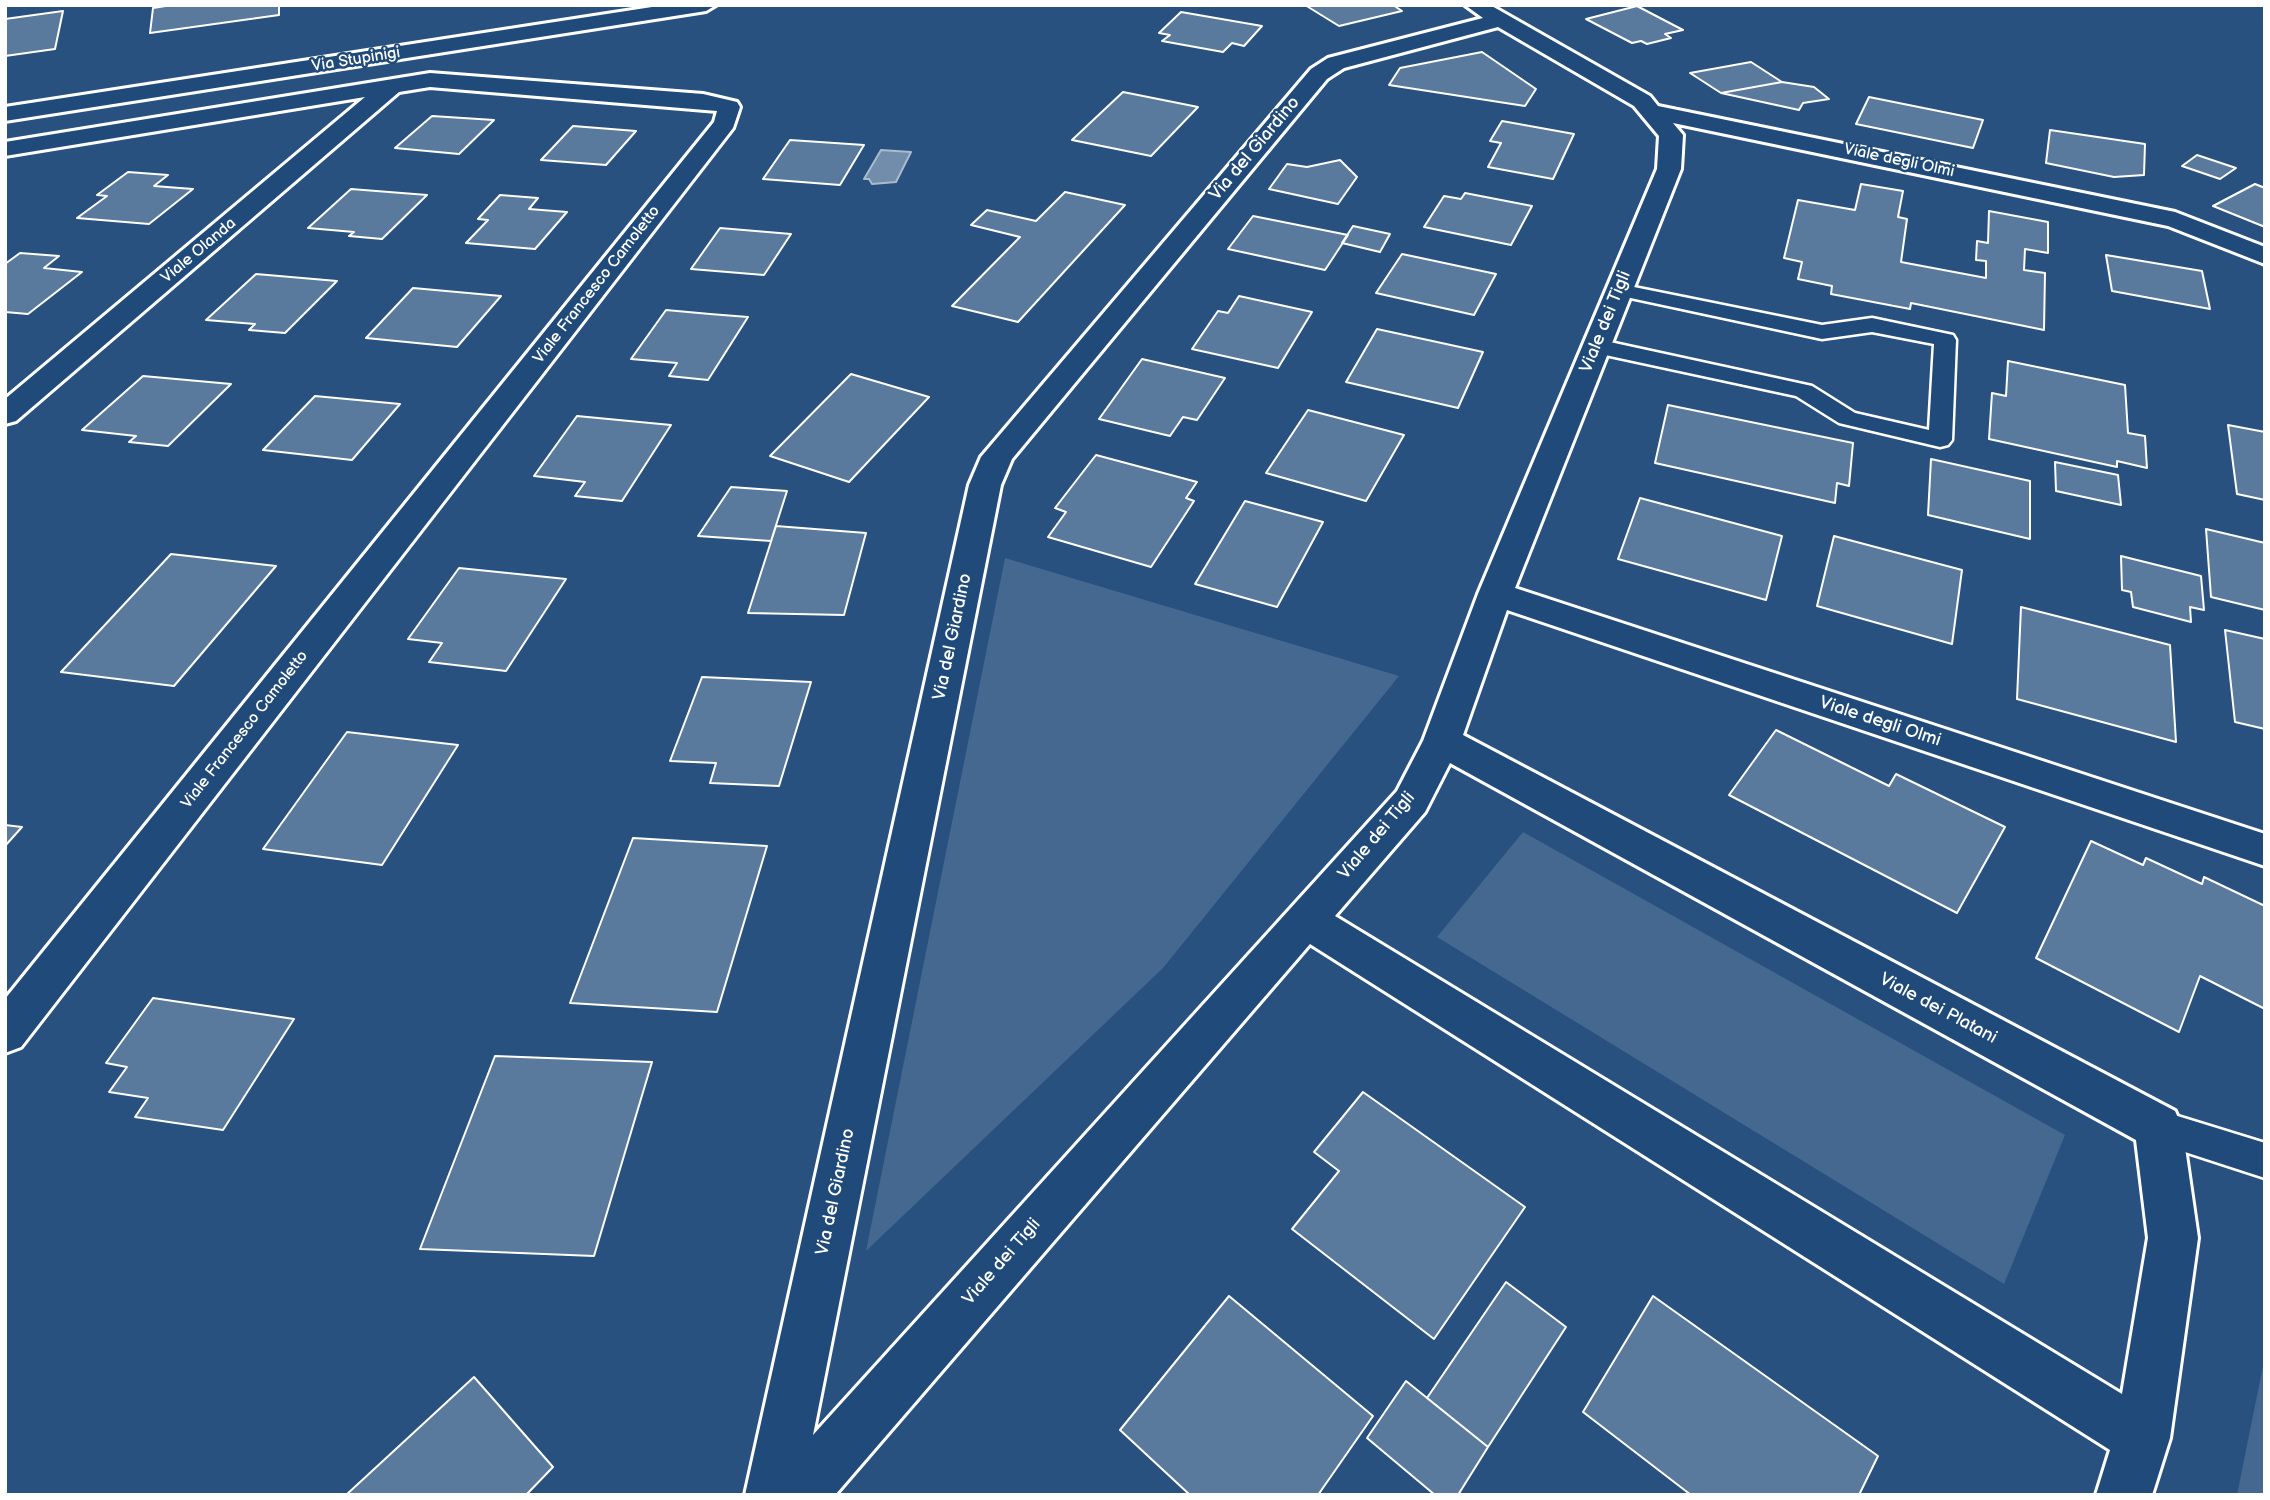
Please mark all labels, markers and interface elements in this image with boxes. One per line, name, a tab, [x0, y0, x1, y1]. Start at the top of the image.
street label: Via Stupinigi	[310, 44, 402, 76]
street label: Via del Giardino	[1205, 93, 1305, 205]
street label: Viale degli Olmi	[1842, 140, 1956, 182]
street label: Viale Francesco Camoletto	[529, 202, 665, 368]
street label: Viale Olanda	[158, 214, 240, 288]
street label: Viale dei Tigli	[1576, 268, 1636, 376]
street label: Via del Giardino	[929, 572, 977, 702]
street label: Viale Francesco Camoletto	[177, 647, 313, 813]
street label: Viale degli Olmi	[1817, 692, 1943, 752]
street label: Viale dei Tigli	[1334, 788, 1420, 884]
street label: Viale dei Platani	[1876, 969, 2000, 1049]
street label: Via del Giardino	[812, 1127, 860, 1257]
street label: Viale dei Tigli	[958, 1214, 1046, 1310]

